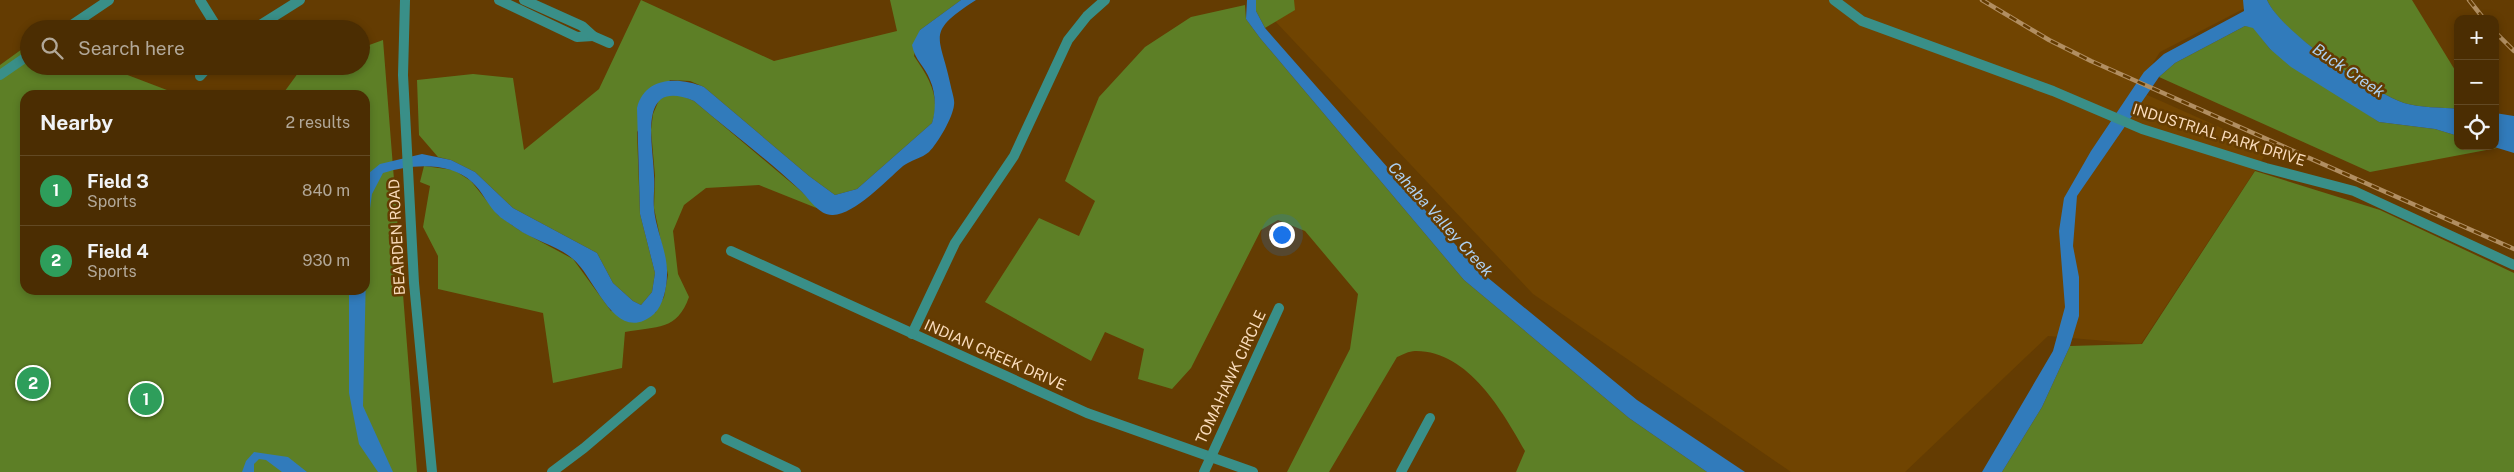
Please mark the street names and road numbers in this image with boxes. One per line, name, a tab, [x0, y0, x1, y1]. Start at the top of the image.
street label: INDUSTRIAL PARK DRIVE	[2131, 100, 2308, 169]
street label: BEARDEN ROAD	[385, 178, 408, 296]
street label: TOMAHAWK CIRCLE	[1192, 307, 1269, 446]
street label: INDIAN CREEK DRIVE	[922, 316, 1069, 393]

